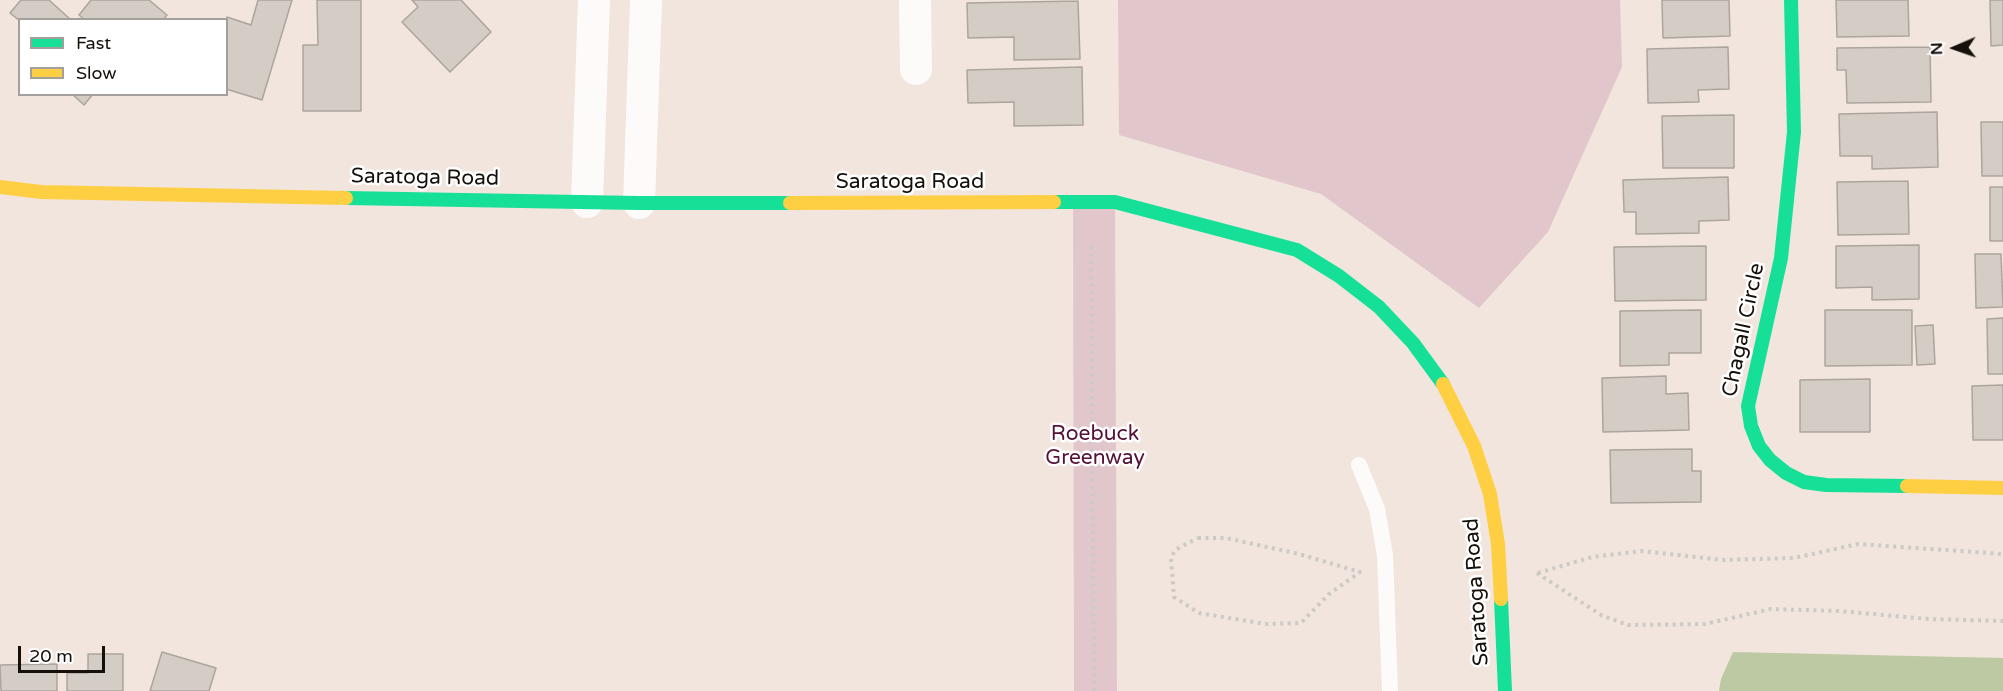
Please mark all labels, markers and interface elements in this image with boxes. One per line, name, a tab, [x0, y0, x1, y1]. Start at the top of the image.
legend	[18, 18, 228, 96]
north arrow	[1925, 18, 1985, 78]
text: Fast	[76, 32, 111, 54]
text: N	[1927, 42, 1947, 55]
text: Slow	[76, 62, 117, 84]
street label: Saratoga Road	[351, 164, 499, 192]
street label: Saratoga Road	[836, 169, 984, 195]
street label: Chagall Circle	[1718, 261, 1770, 399]
park label: Roebuck Greenway	[1045, 421, 1145, 471]
street label: Saratoga Road	[1459, 517, 1495, 667]
scale bar	[21, 634, 108, 672]
text: 20 m	[29, 645, 73, 667]

